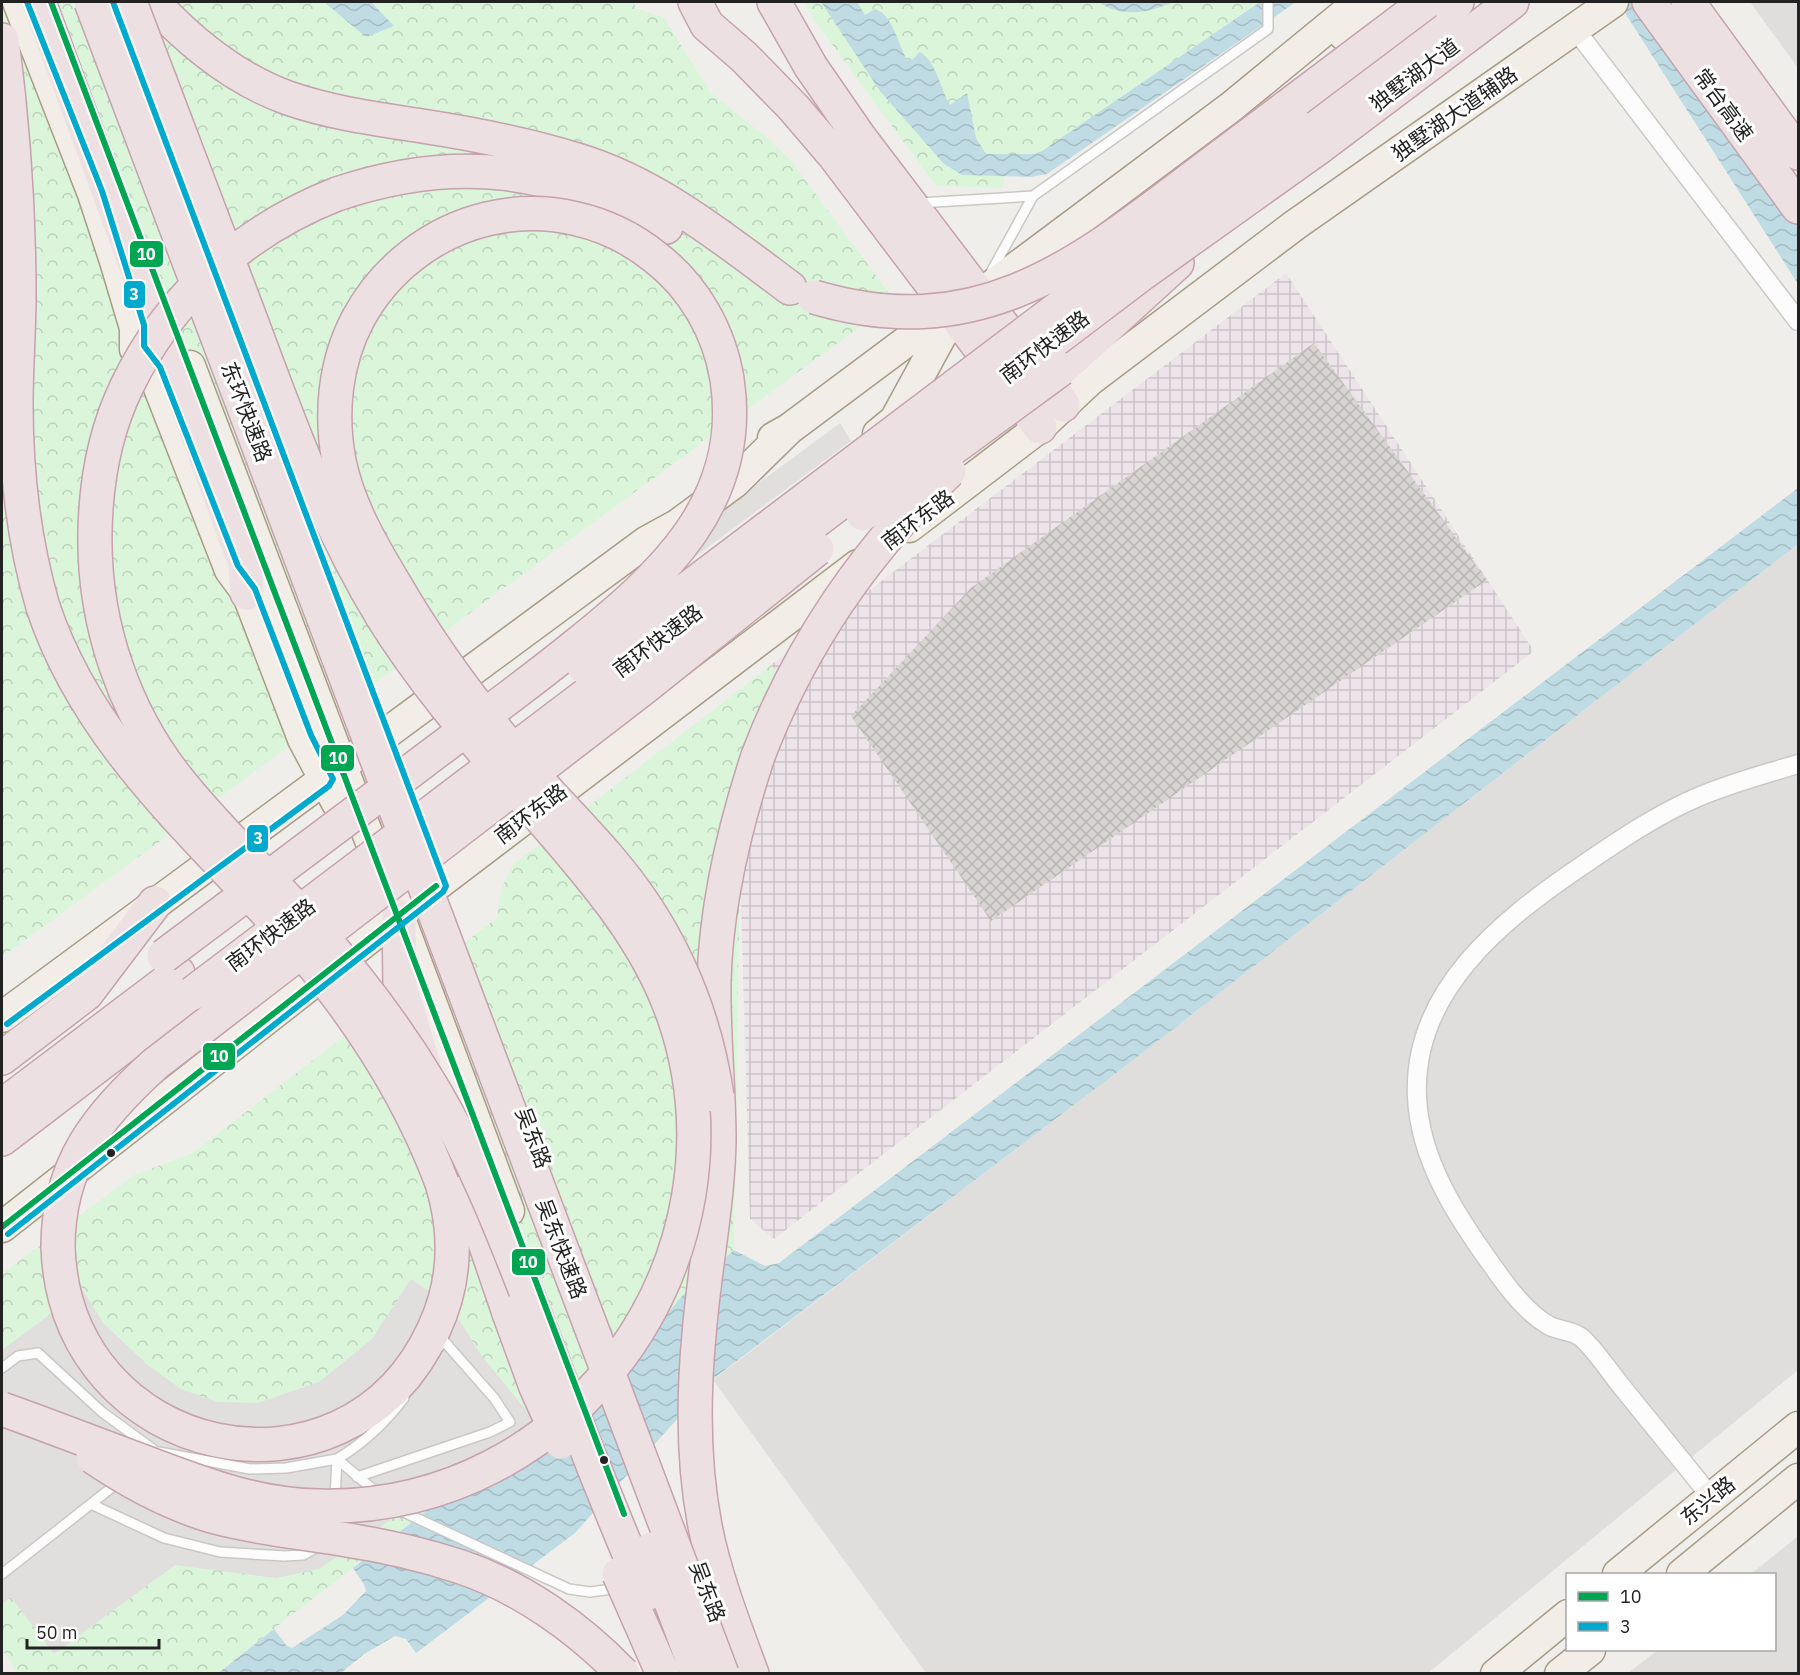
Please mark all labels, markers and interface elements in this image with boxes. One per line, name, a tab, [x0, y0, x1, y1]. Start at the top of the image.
street label: 独墅湖大道	[1364, 31, 1465, 117]
street label: 独墅湖大道辅路	[1386, 60, 1523, 167]
street label: 常台高速	[1688, 62, 1760, 147]
line badge: 10	[129, 240, 164, 268]
text: 10	[136, 244, 156, 264]
line badge: 3	[123, 280, 146, 309]
text: 3	[129, 284, 139, 304]
street label: 南环快速路	[994, 303, 1095, 389]
street label: 东环快速路	[215, 358, 279, 466]
street label: 南环东路	[875, 483, 959, 556]
street label: 南环快速路	[607, 597, 708, 683]
line badge: 10	[320, 744, 355, 772]
text: 10	[328, 748, 348, 768]
street label: 南环东路	[488, 777, 572, 850]
line badge: 3	[246, 824, 269, 853]
text: 3	[253, 828, 263, 848]
street label: 南环快速路	[220, 891, 321, 977]
line badge: 10	[202, 1042, 236, 1071]
text: 10	[209, 1046, 229, 1066]
street label: 吴东路	[510, 1103, 558, 1172]
unlabelled marker	[105, 1147, 117, 1159]
street label: 吴东快速路	[530, 1195, 594, 1303]
line badge: 10	[511, 1248, 546, 1276]
text: 10	[518, 1252, 538, 1272]
unlabelled marker	[598, 1454, 610, 1466]
street label: 东兴路	[1674, 1470, 1741, 1531]
street label: 吴东路	[684, 1557, 732, 1626]
legend	[1566, 1573, 1776, 1651]
text: 10	[1620, 1585, 1642, 1608]
scale bar	[27, 1612, 159, 1650]
text: 3	[1620, 1615, 1631, 1638]
text: 50 m	[36, 1621, 78, 1644]

